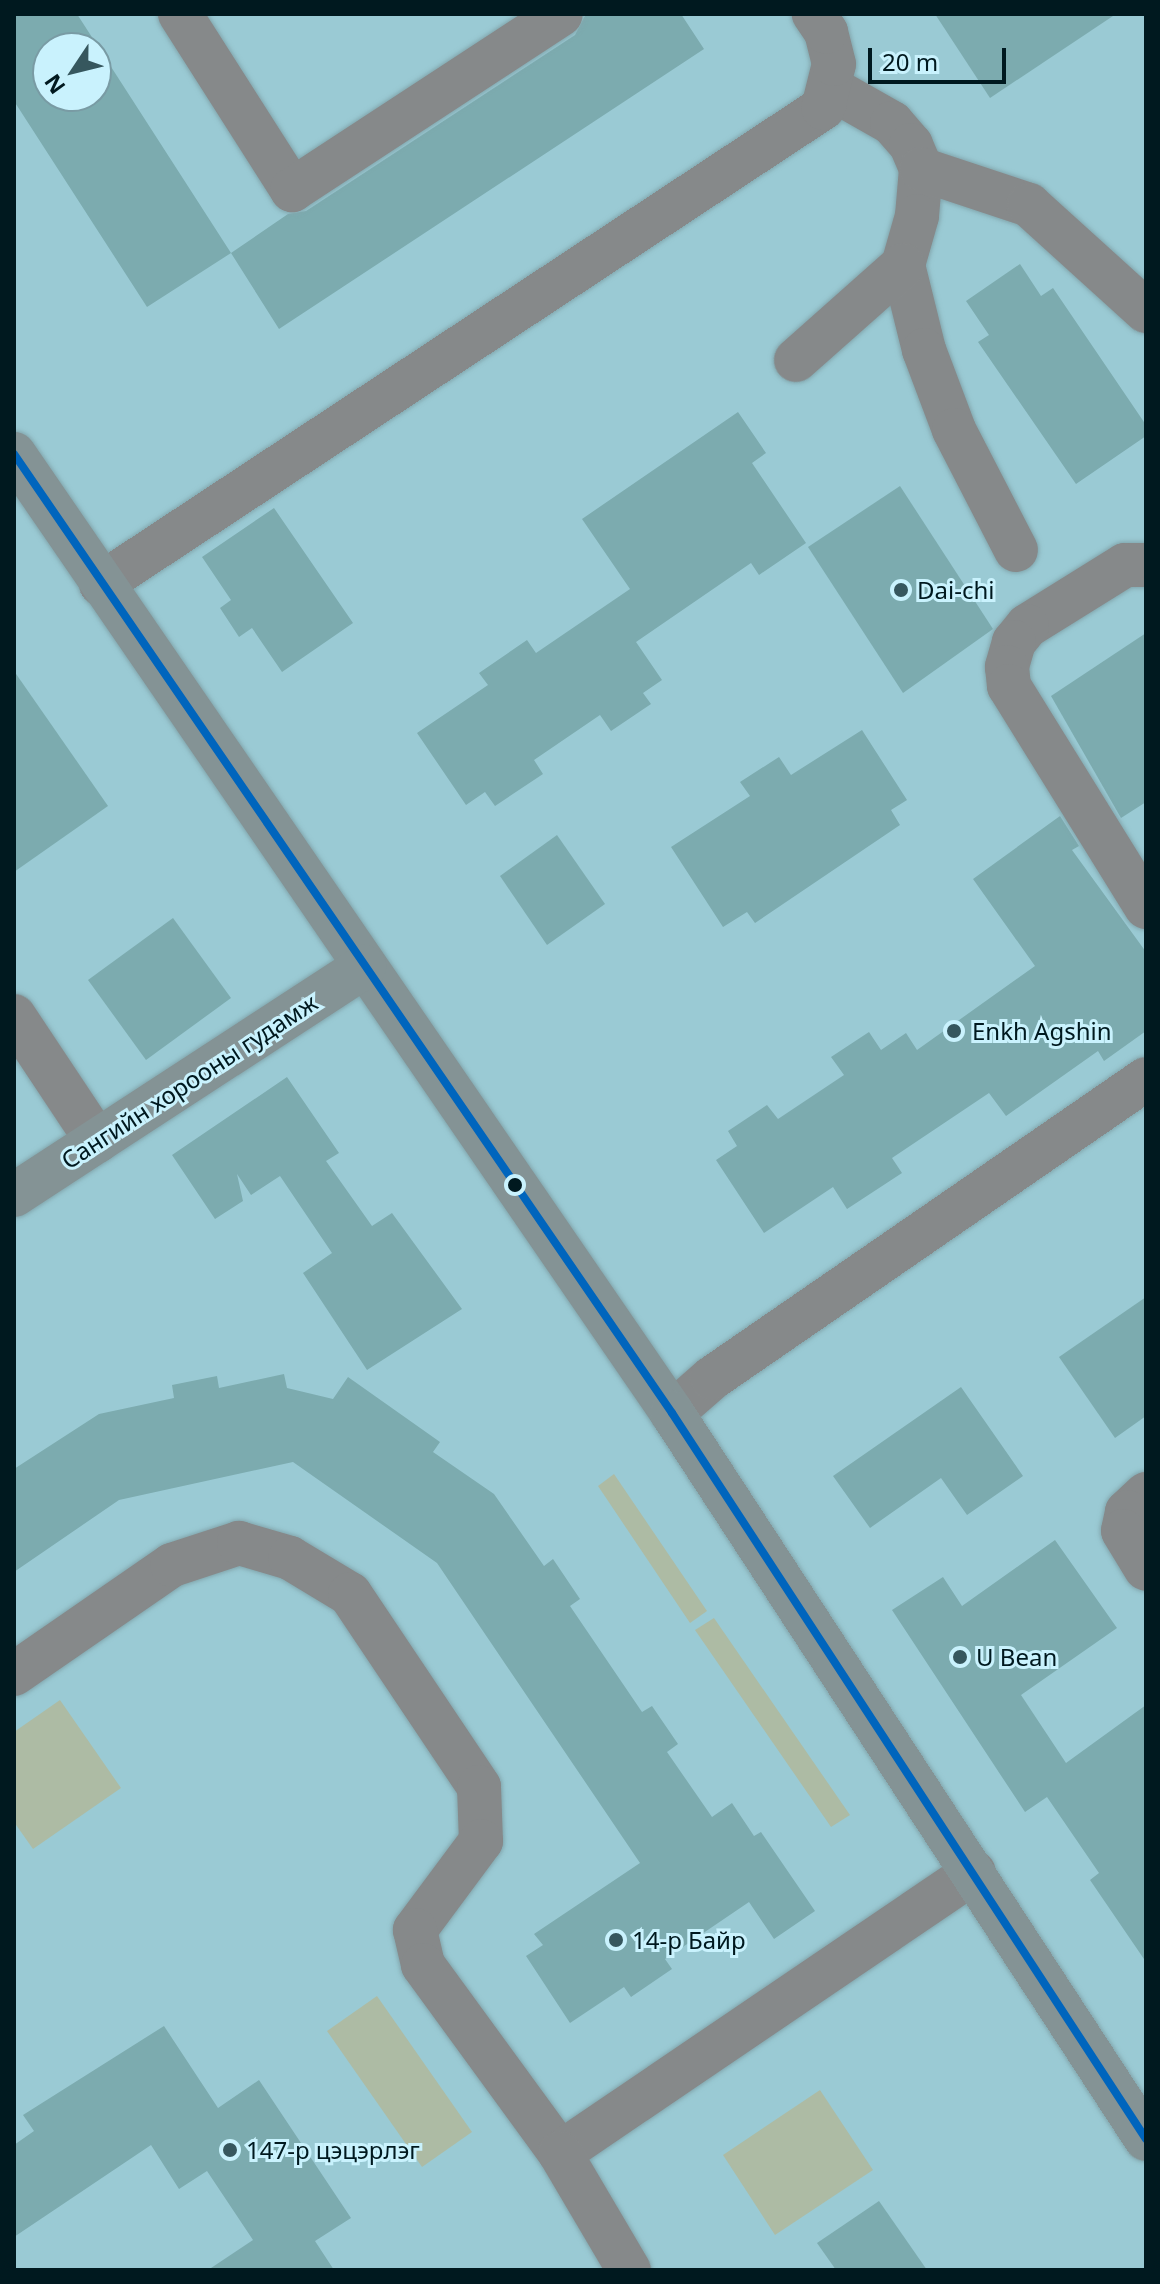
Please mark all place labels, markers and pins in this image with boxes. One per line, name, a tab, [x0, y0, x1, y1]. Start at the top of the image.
place label: Dai-chi	[917, 576, 994, 604]
marker: Dai-chi	[892, 581, 910, 599]
place label: Enkh Agshin	[972, 1017, 1112, 1045]
marker: Enkh Agshin	[943, 1020, 965, 1042]
unlabelled marker	[507, 1177, 523, 1193]
place label: U Bean	[976, 1643, 1057, 1671]
marker: U Bean	[951, 1648, 969, 1666]
place label: 14-р Байр	[632, 1926, 746, 1954]
marker: 14-р Байр	[607, 1931, 625, 1949]
place label: 147-р цэцэрлэг	[246, 2136, 420, 2164]
marker: 147-р цэцэрлэг	[221, 2141, 239, 2159]

